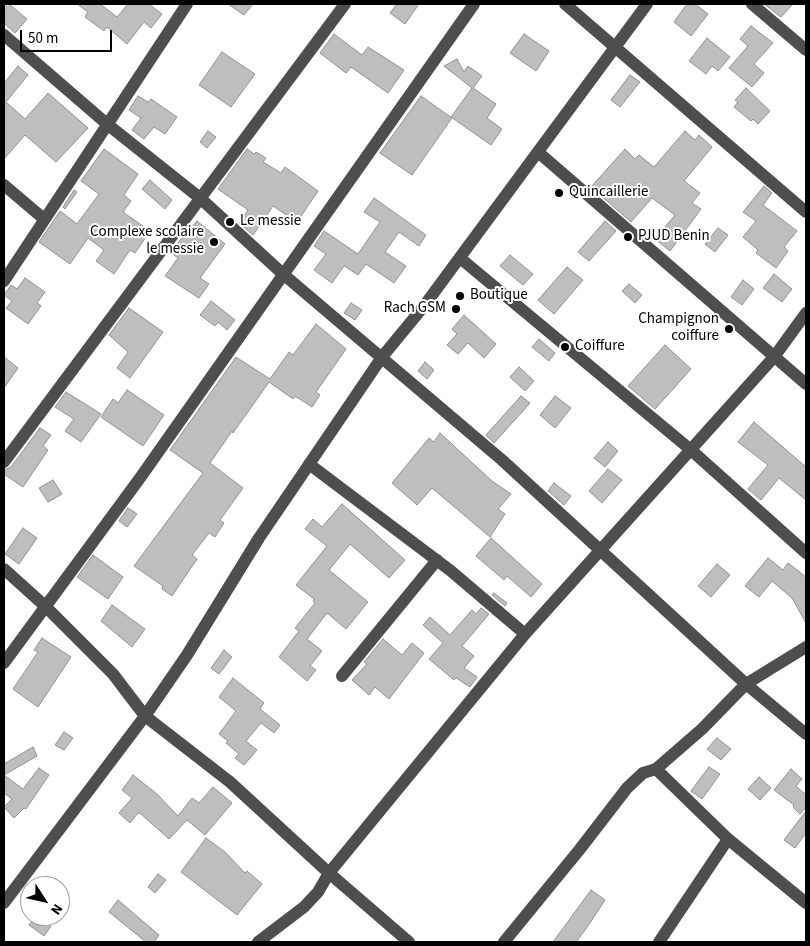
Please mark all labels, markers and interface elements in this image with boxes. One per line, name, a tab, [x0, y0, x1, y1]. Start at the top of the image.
scale bar	[22, 20, 115, 52]
text: 50 m	[28, 28, 58, 49]
place label: Quincaillerie	[569, 184, 648, 202]
marker: Quincaillerie	[553, 187, 565, 199]
place label: Le messie	[240, 213, 301, 231]
marker: Le messie	[224, 216, 236, 228]
place label: Complexe scolaire le messie	[90, 224, 204, 259]
place label: PJUD Benin	[638, 228, 710, 246]
marker: PJUD Benin	[622, 231, 634, 243]
marker: Complexe scolaire le messie	[208, 236, 220, 248]
place label: Boutique	[470, 287, 528, 305]
marker: Boutique	[454, 290, 466, 302]
place label: Rach GSM	[384, 300, 446, 318]
marker: Rach GSM	[450, 303, 462, 315]
place label: Champignon coiffure	[638, 311, 719, 346]
marker: Champignon coiffure	[723, 323, 735, 335]
place label: Coiffure	[575, 338, 625, 356]
marker: Coiffure	[559, 341, 571, 353]
north arrow	[20, 876, 70, 926]
text: N	[46, 899, 67, 919]

